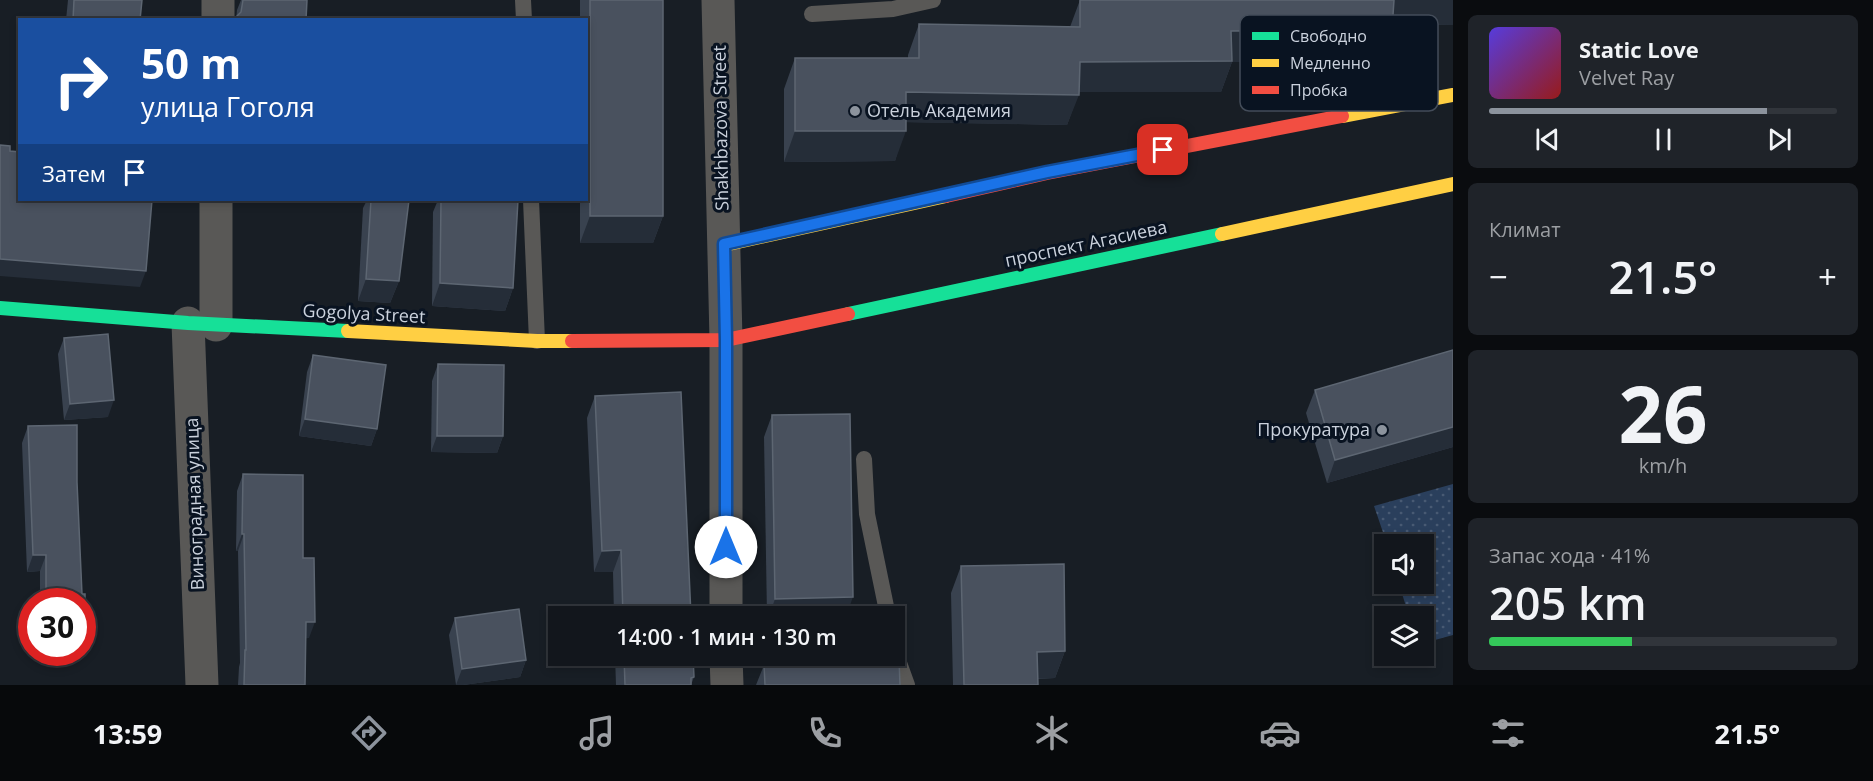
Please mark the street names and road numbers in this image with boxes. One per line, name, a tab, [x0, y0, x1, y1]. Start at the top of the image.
street label: Shakhbazova Street	[707, 45, 733, 211]
street label: проспект Агасиева	[1003, 214, 1169, 272]
street label: Gogolya Street	[302, 298, 426, 328]
street label: Виноградная улица	[179, 417, 209, 591]

